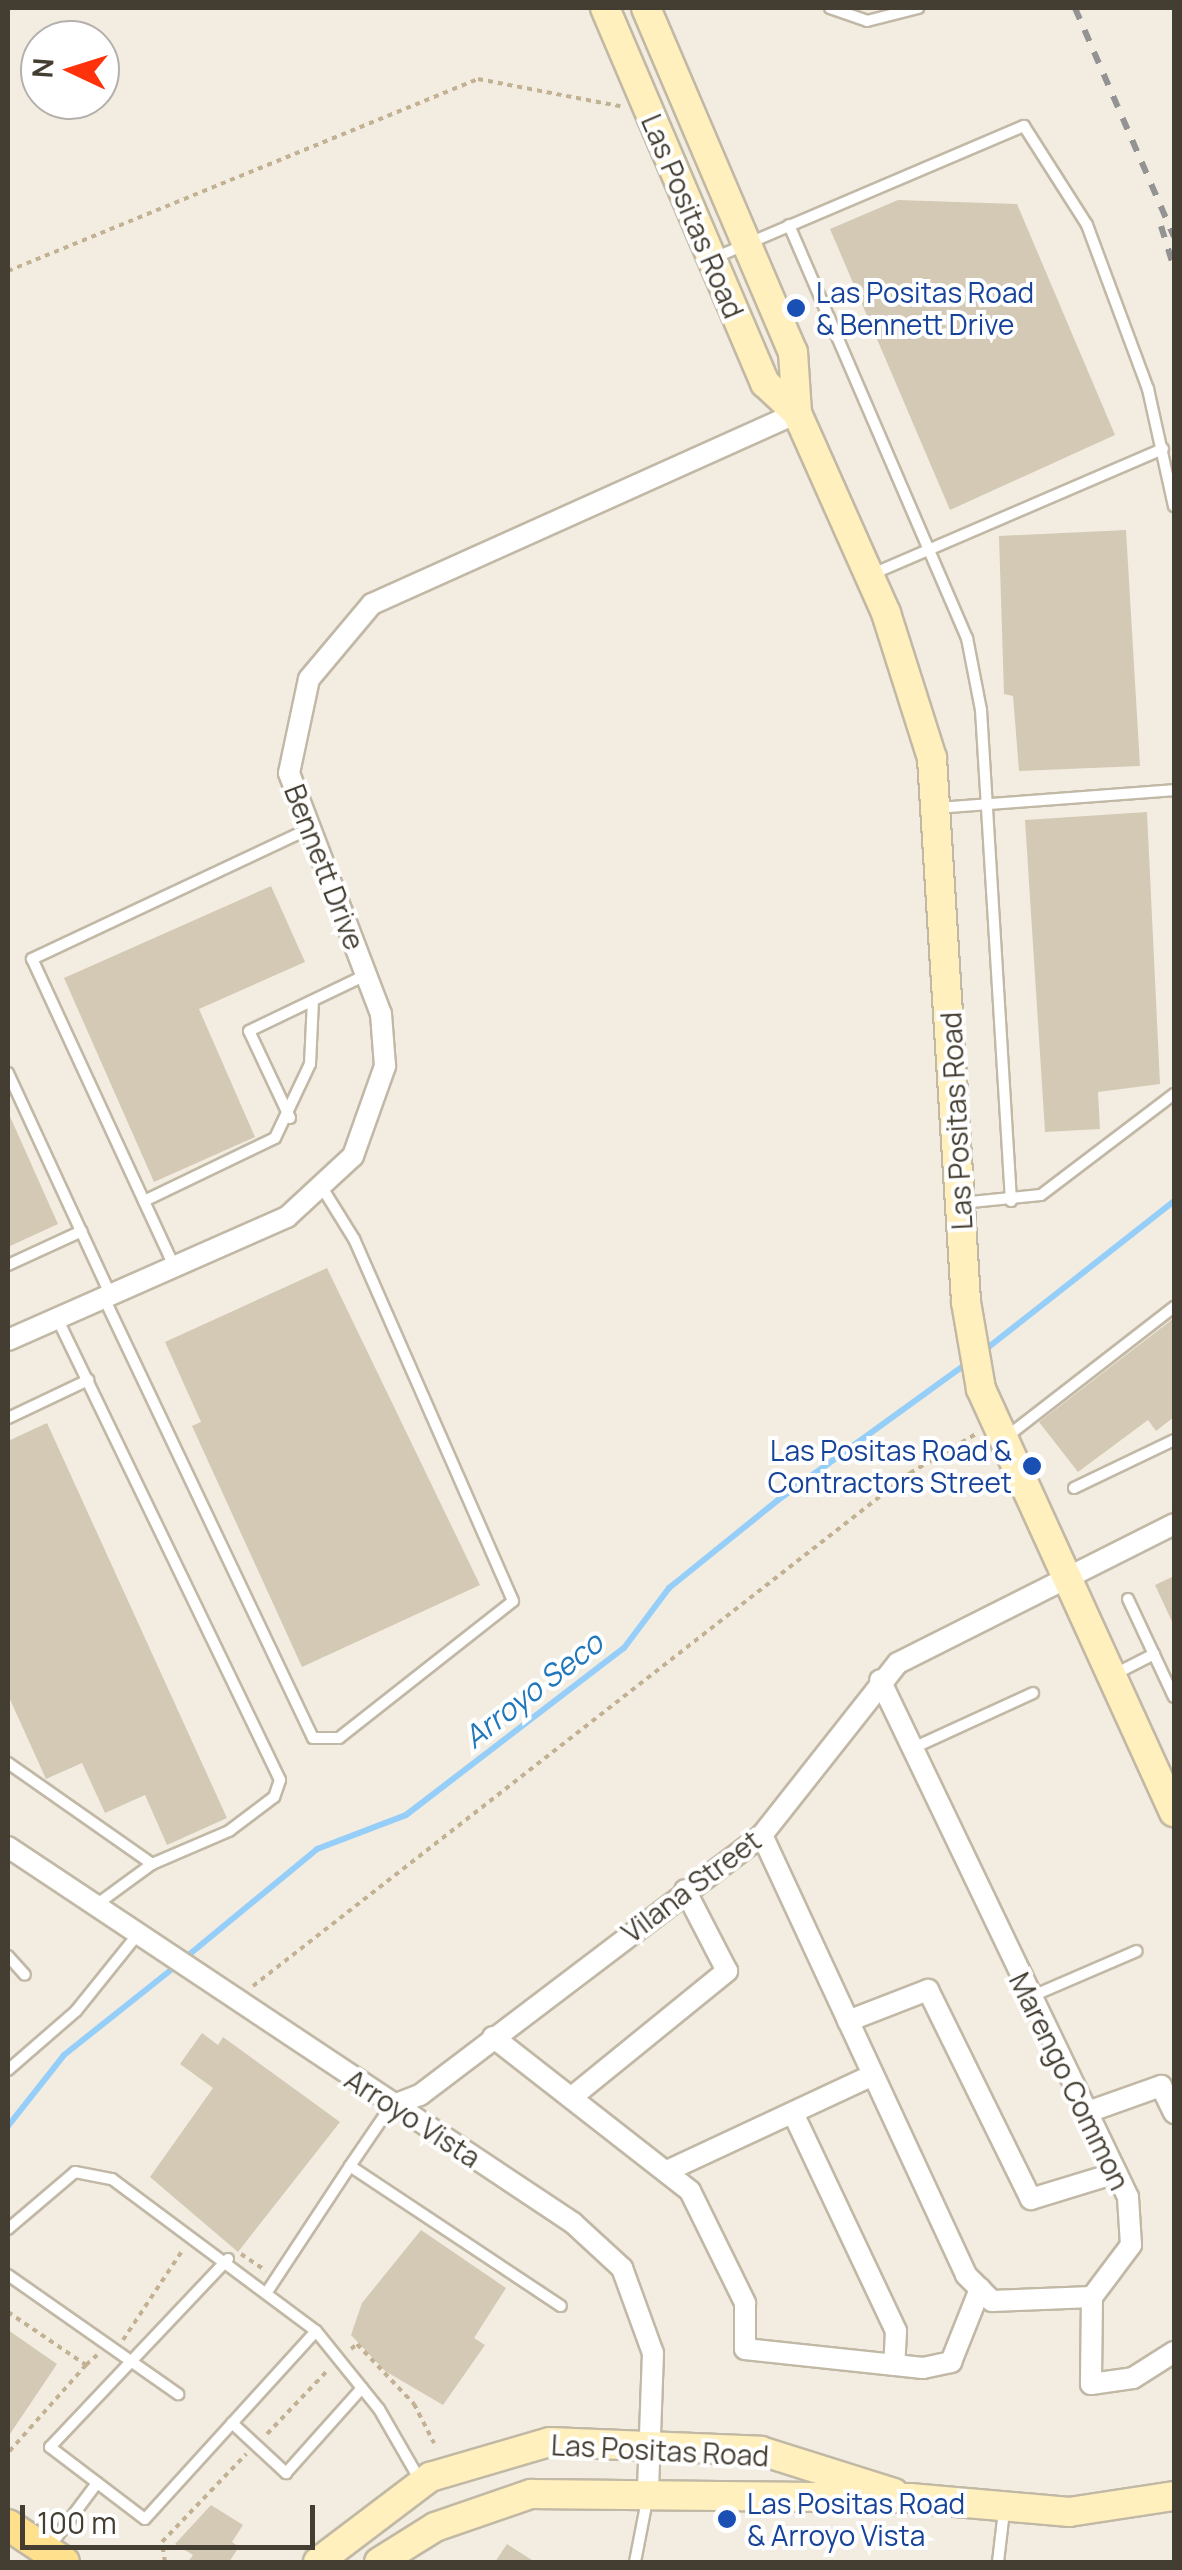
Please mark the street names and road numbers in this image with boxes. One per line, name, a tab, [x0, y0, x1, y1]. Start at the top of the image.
street label: Las Positas Road	[635, 109, 751, 323]
street label: Bennett Drive	[278, 780, 372, 954]
street label: Las Positas Road	[934, 1011, 978, 1231]
street label: Vilana Street	[615, 1823, 767, 1949]
street label: Marengo Common	[1003, 1967, 1137, 2195]
street label: Arroyo Vista	[339, 2062, 487, 2174]
street label: Las Positas Road	[550, 2428, 770, 2472]

